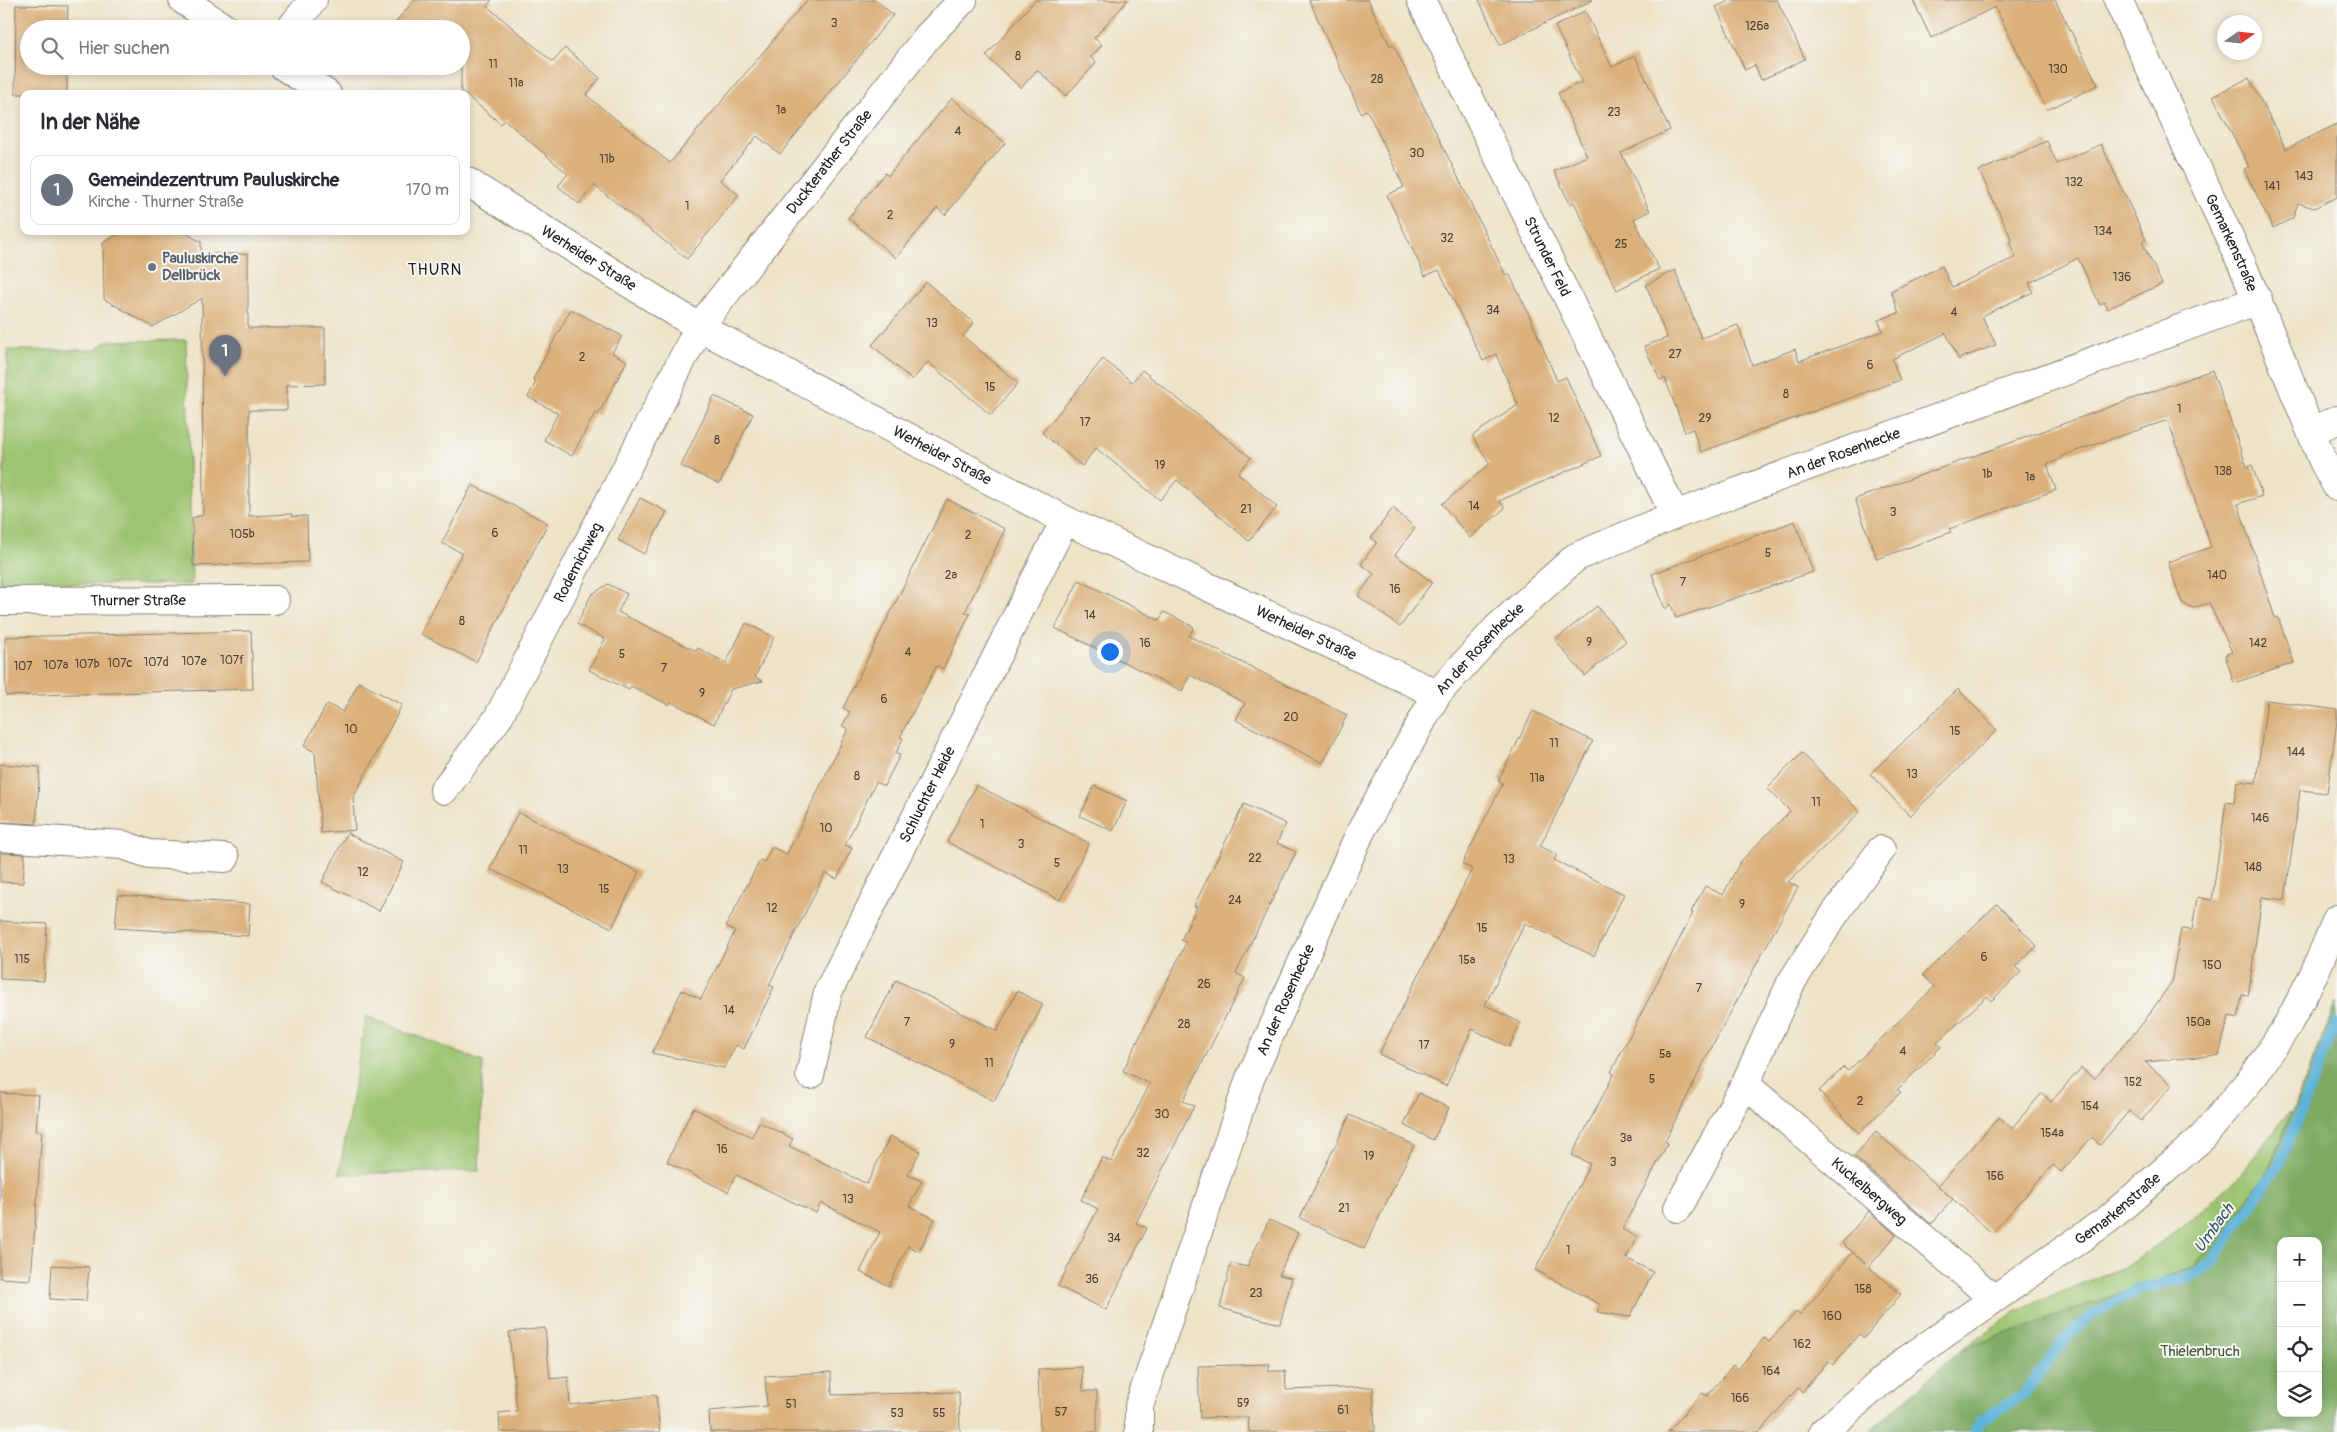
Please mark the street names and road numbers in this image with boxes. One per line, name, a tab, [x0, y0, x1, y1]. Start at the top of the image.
street label: Duckterather Straße	[782, 105, 876, 218]
street label: Gemarkenstraße	[2201, 191, 2262, 295]
street label: Strunder Feld	[1520, 213, 1575, 300]
street label: Werheider Straße	[538, 221, 641, 295]
street label: Werheider Straße	[890, 421, 995, 489]
street label: An der Rosenhecke	[1784, 423, 1903, 483]
street label: Rodemichweg	[550, 519, 606, 606]
street label: Thurner Straße	[90, 591, 186, 610]
street label: An der Rosenhecke	[1432, 598, 1528, 699]
street label: Werheider Straße	[1253, 601, 1360, 665]
street label: Schluchter Heide	[895, 743, 960, 846]
street label: An der Rosenhecke	[1252, 941, 1319, 1058]
street label: Kuckelbergweg	[1827, 1153, 1911, 1229]
street label: Gemarkenstraße	[2071, 1168, 2165, 1249]

